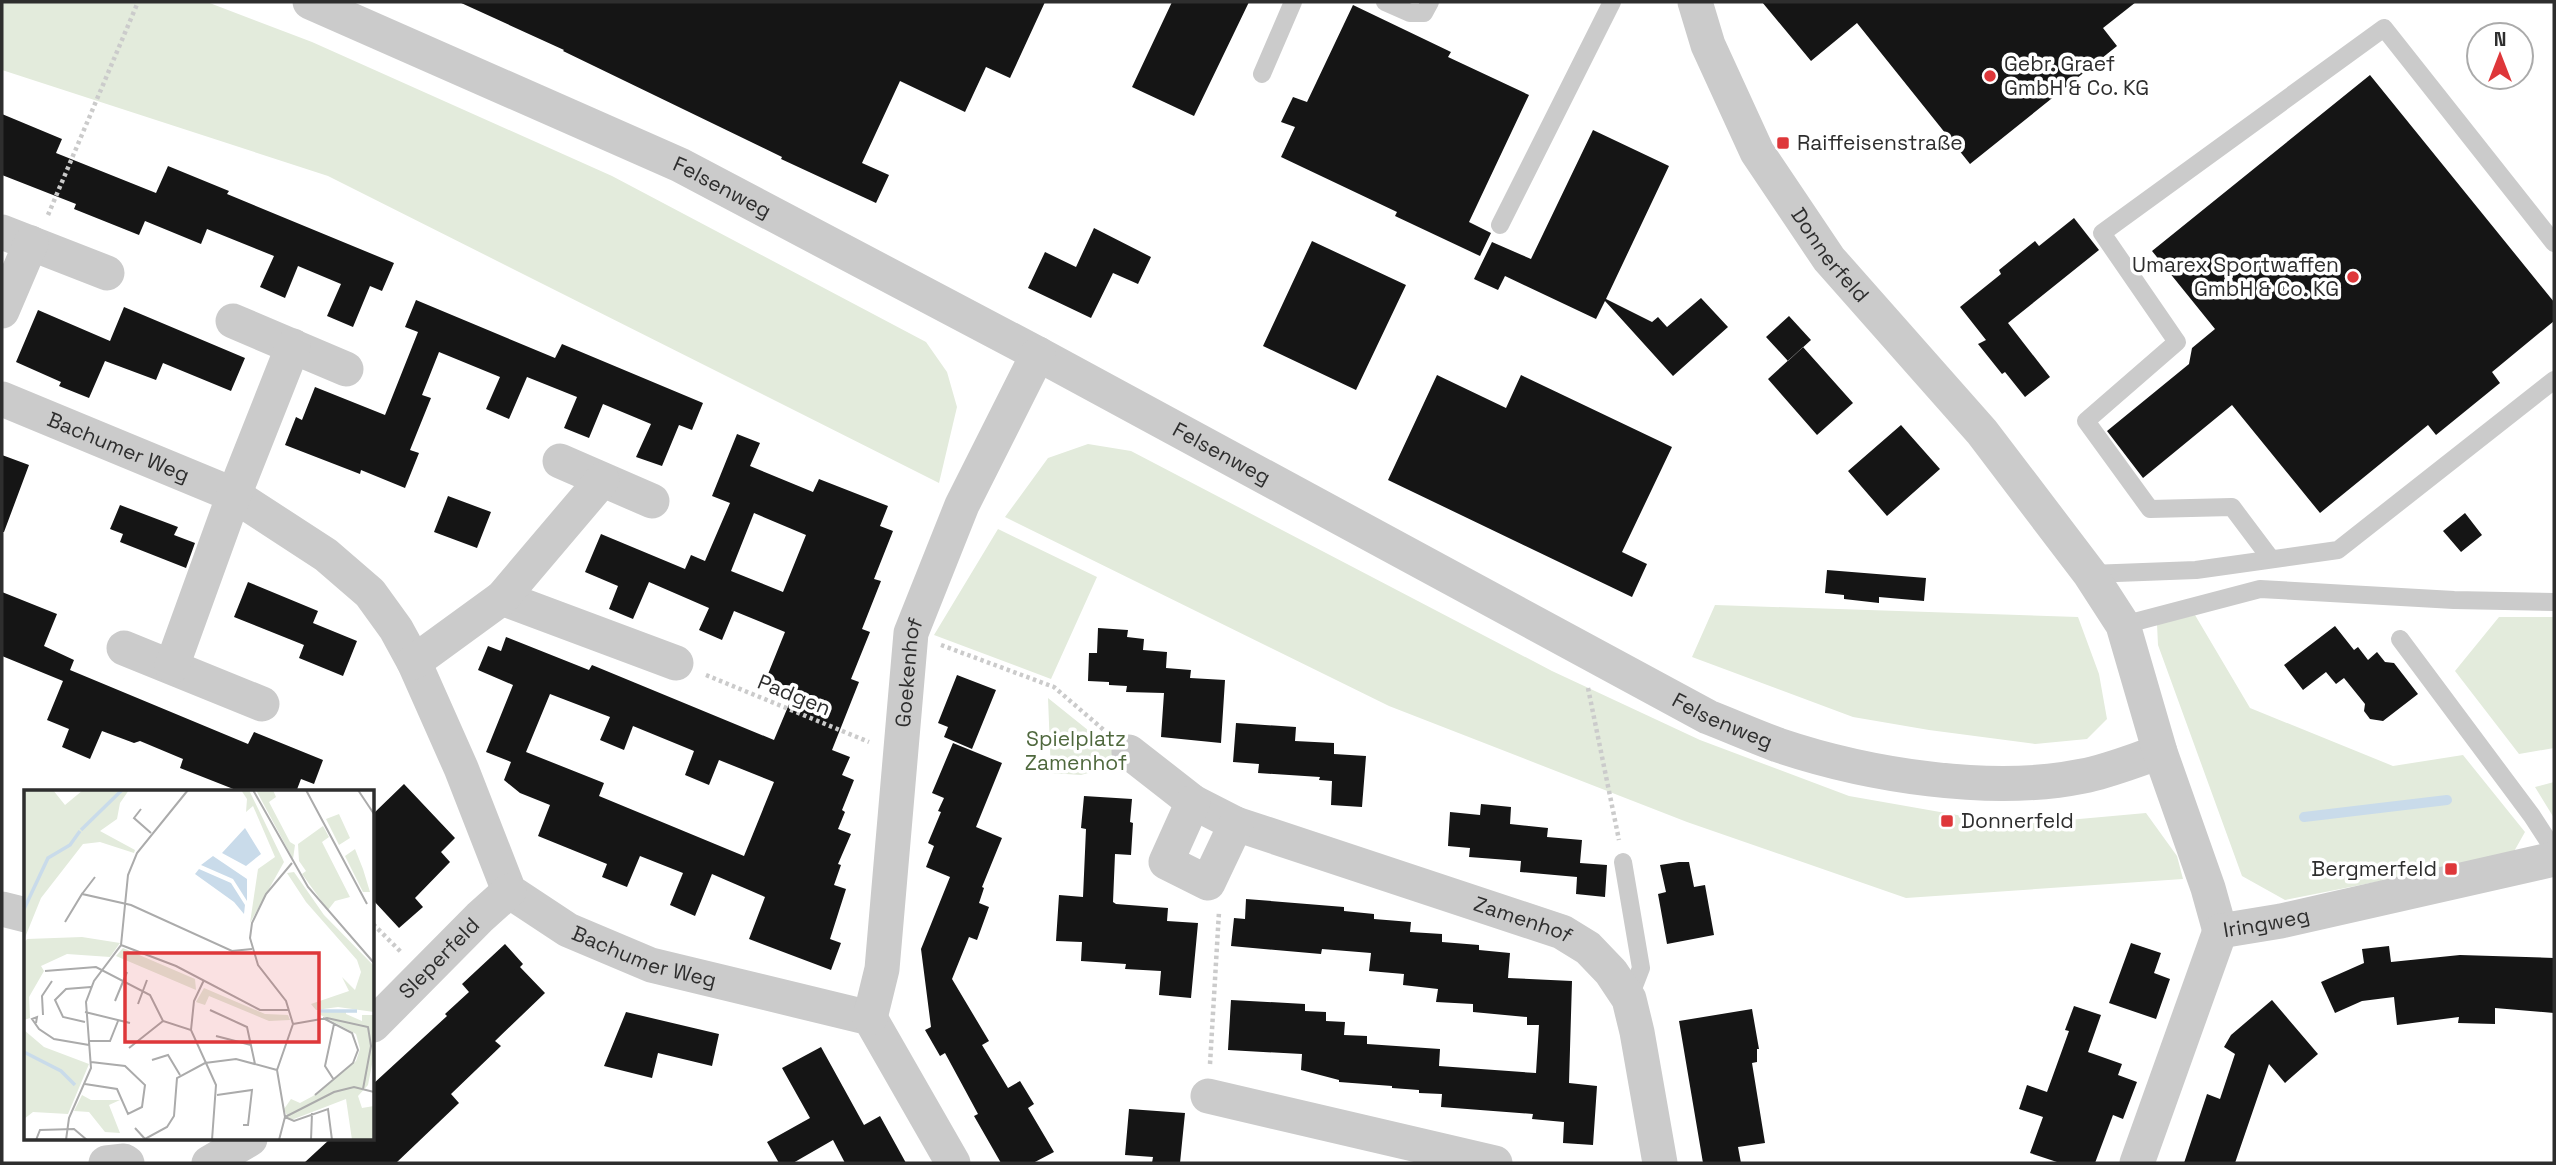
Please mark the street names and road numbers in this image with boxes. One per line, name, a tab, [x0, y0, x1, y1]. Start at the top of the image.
street label: Felsenweg	[669, 150, 776, 224]
street label: Donnerfeld	[1785, 202, 1875, 308]
street label: Bachumer Weg	[43, 405, 194, 488]
street label: Felsenweg	[1168, 416, 1276, 491]
street label: Goekenhof	[889, 614, 929, 729]
street label: Padgen	[754, 668, 835, 721]
street label: Felsenweg	[1668, 686, 1777, 755]
street label: Zamenhof	[1470, 890, 1578, 948]
street label: Iringweg	[2221, 901, 2312, 943]
street label: Sleperfeld	[393, 911, 485, 1004]
street label: Bachumer Weg	[568, 919, 719, 993]

